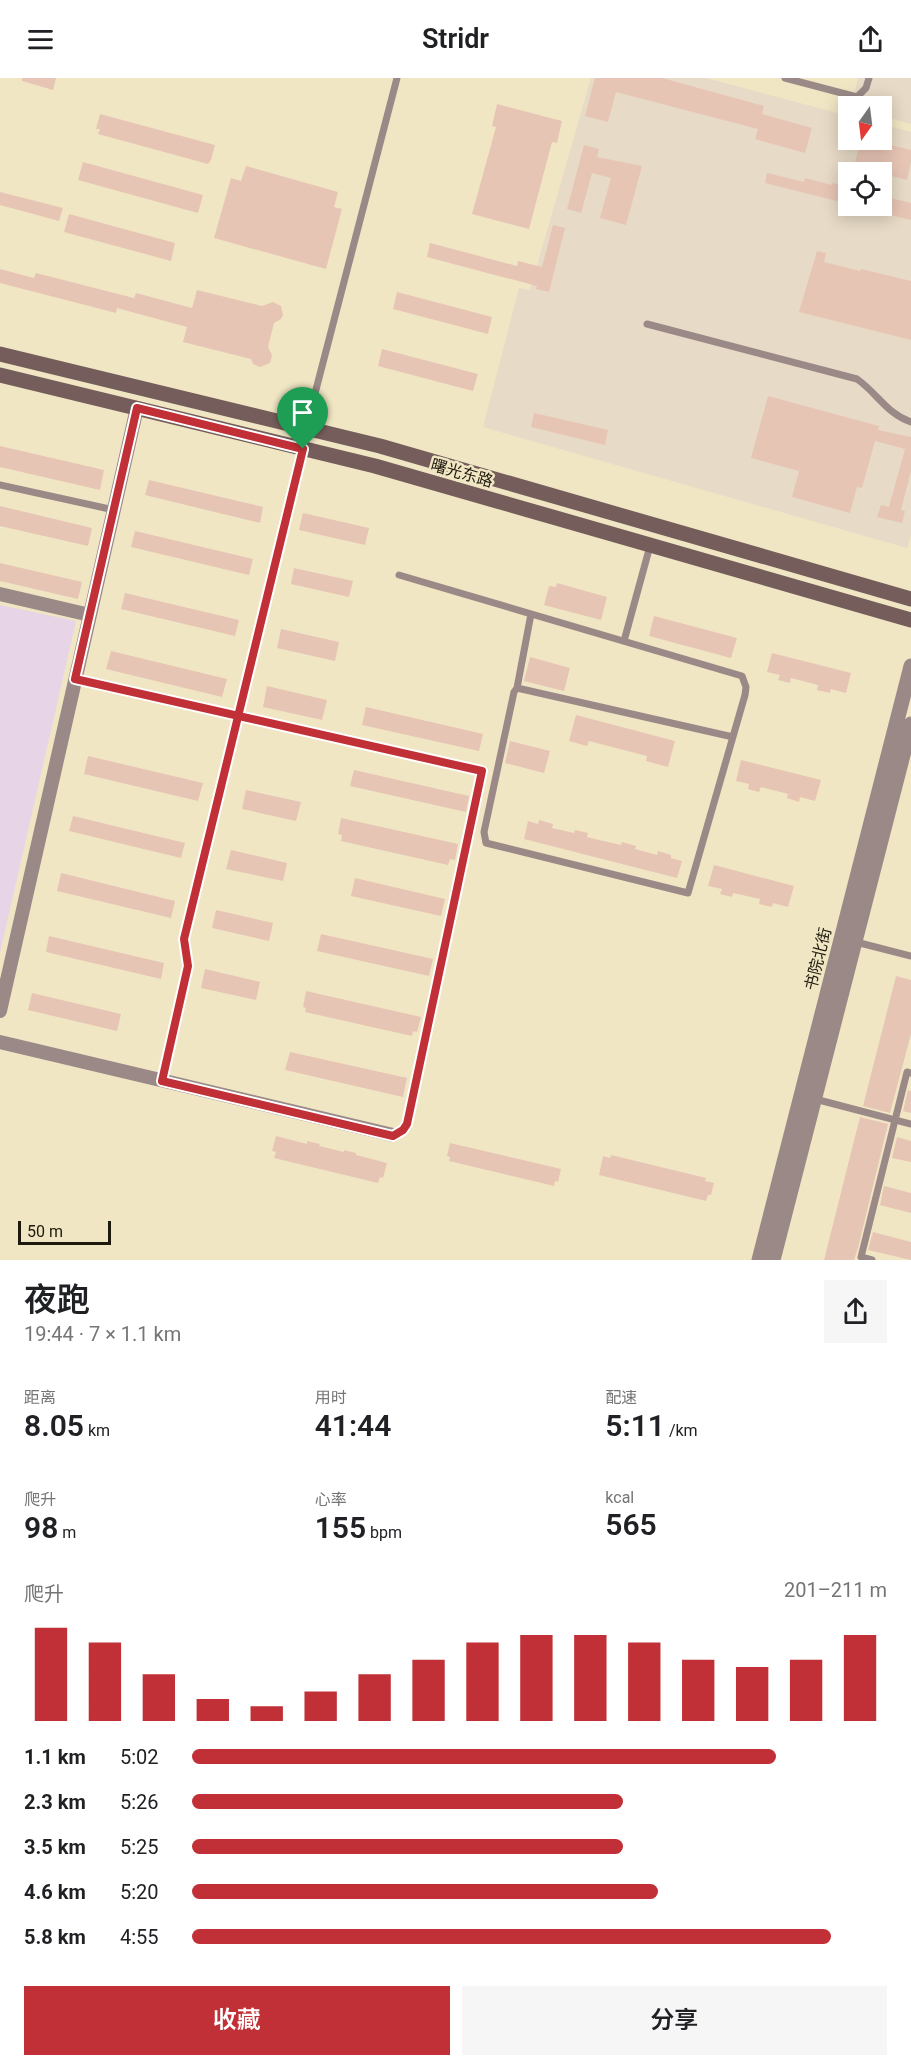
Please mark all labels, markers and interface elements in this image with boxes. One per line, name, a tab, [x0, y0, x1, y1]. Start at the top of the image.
icon: menu	[24, 23, 57, 56]
text: Stridr	[422, 23, 489, 55]
icon: share	[854, 23, 887, 56]
north arrow	[838, 96, 892, 150]
map controls	[838, 96, 892, 216]
button: locate	[838, 162, 892, 216]
pin	[277, 387, 328, 449]
icon: arrive	[286, 396, 319, 429]
street label: 曙光东路	[429, 455, 495, 491]
street label: 书院北街	[801, 926, 835, 992]
scale bar	[18, 1218, 111, 1246]
text: 50 m	[27, 1222, 63, 1241]
text: 夜跑	[24, 1280, 90, 1319]
button: share	[824, 1280, 887, 1343]
text: 19:44 · 7 × 1.1 km	[24, 1322, 181, 1346]
text: 距离	[24, 1388, 56, 1407]
text: 用时	[315, 1388, 347, 1407]
text: 配速	[605, 1388, 637, 1407]
text: 8.05	[24, 1408, 84, 1443]
text: 41:44	[315, 1408, 391, 1443]
text: 5:11	[605, 1408, 665, 1443]
text: km	[84, 1421, 110, 1440]
text: /km	[665, 1421, 698, 1440]
text: kcal	[605, 1488, 634, 1507]
text: 爬升	[24, 1490, 56, 1509]
text: 心率	[315, 1490, 347, 1509]
text: 565	[605, 1507, 657, 1542]
text: 98	[24, 1510, 58, 1545]
text: 155	[315, 1510, 366, 1545]
text: m	[58, 1523, 76, 1542]
text: bpm	[366, 1523, 402, 1542]
text: 201–211 m	[784, 1578, 887, 1602]
text: 爬升	[24, 1582, 64, 1606]
text: 1.1 km	[24, 1745, 86, 1769]
text: 5:02	[120, 1745, 159, 1769]
text: 2.3 km	[24, 1790, 86, 1814]
text: 5:26	[120, 1790, 159, 1814]
text: 3.5 km	[24, 1835, 86, 1859]
text: 5:25	[120, 1835, 159, 1859]
text: 4.6 km	[24, 1880, 86, 1904]
text: 5:20	[120, 1880, 159, 1904]
text: 5.8 km	[24, 1925, 86, 1949]
text: 4:55	[120, 1925, 159, 1949]
button: 收藏	[24, 1986, 450, 2055]
button: 分享	[462, 1986, 887, 2055]

